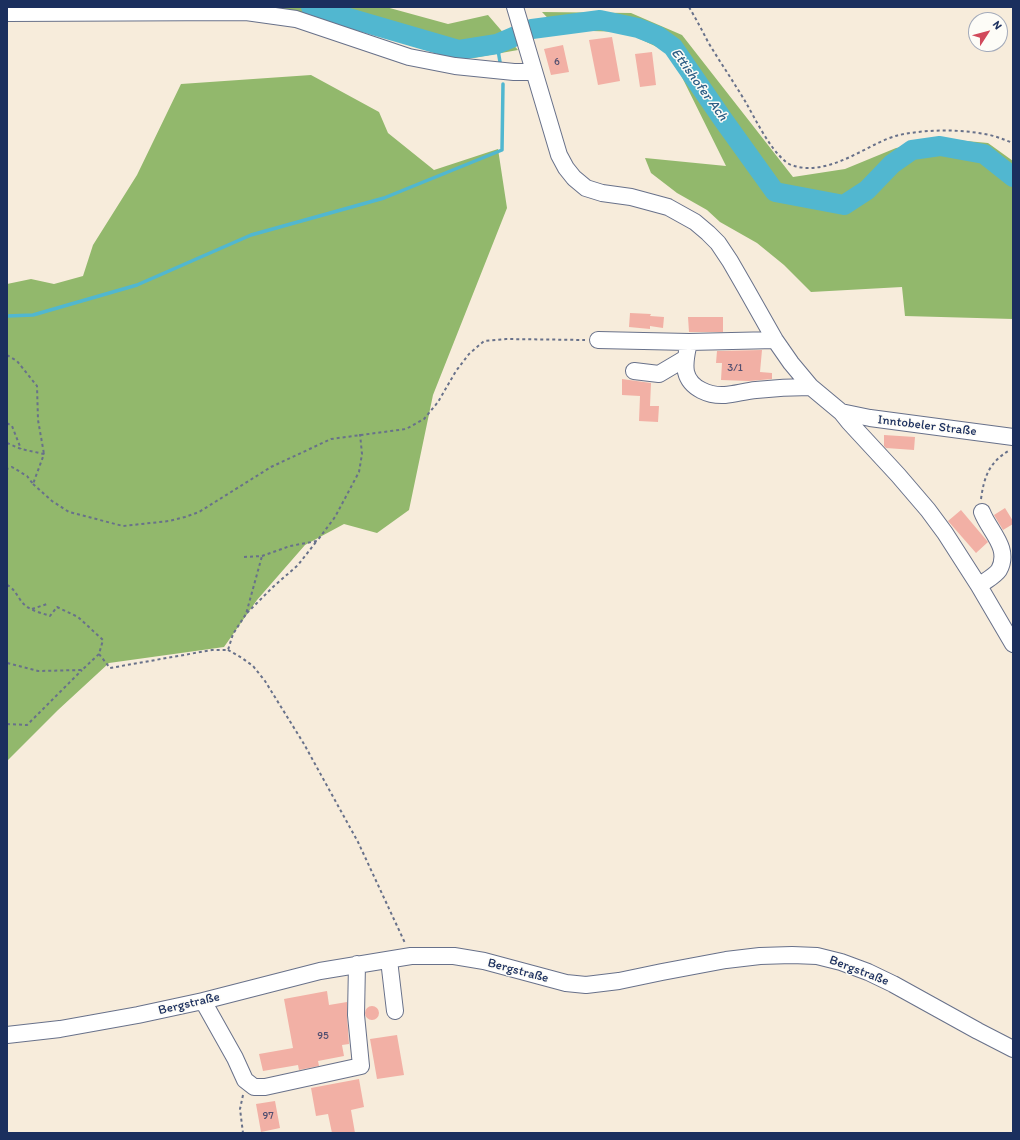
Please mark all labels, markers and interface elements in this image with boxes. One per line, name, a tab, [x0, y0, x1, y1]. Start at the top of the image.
north arrow	[968, 12, 1008, 52]
text: N	[990, 18, 1005, 32]
water label: Ettishofer Ach	[667, 46, 731, 124]
house number: 6	[554, 55, 560, 69]
house number: 3/1	[727, 361, 743, 375]
street label: Inntobeler Straße	[877, 412, 977, 440]
street label: Bergstraße	[827, 952, 891, 990]
street label: Bergstraße	[486, 955, 550, 987]
street label: Bergstraße	[157, 989, 221, 1019]
house number: 95	[317, 1029, 329, 1043]
house number: 97	[262, 1109, 274, 1123]

